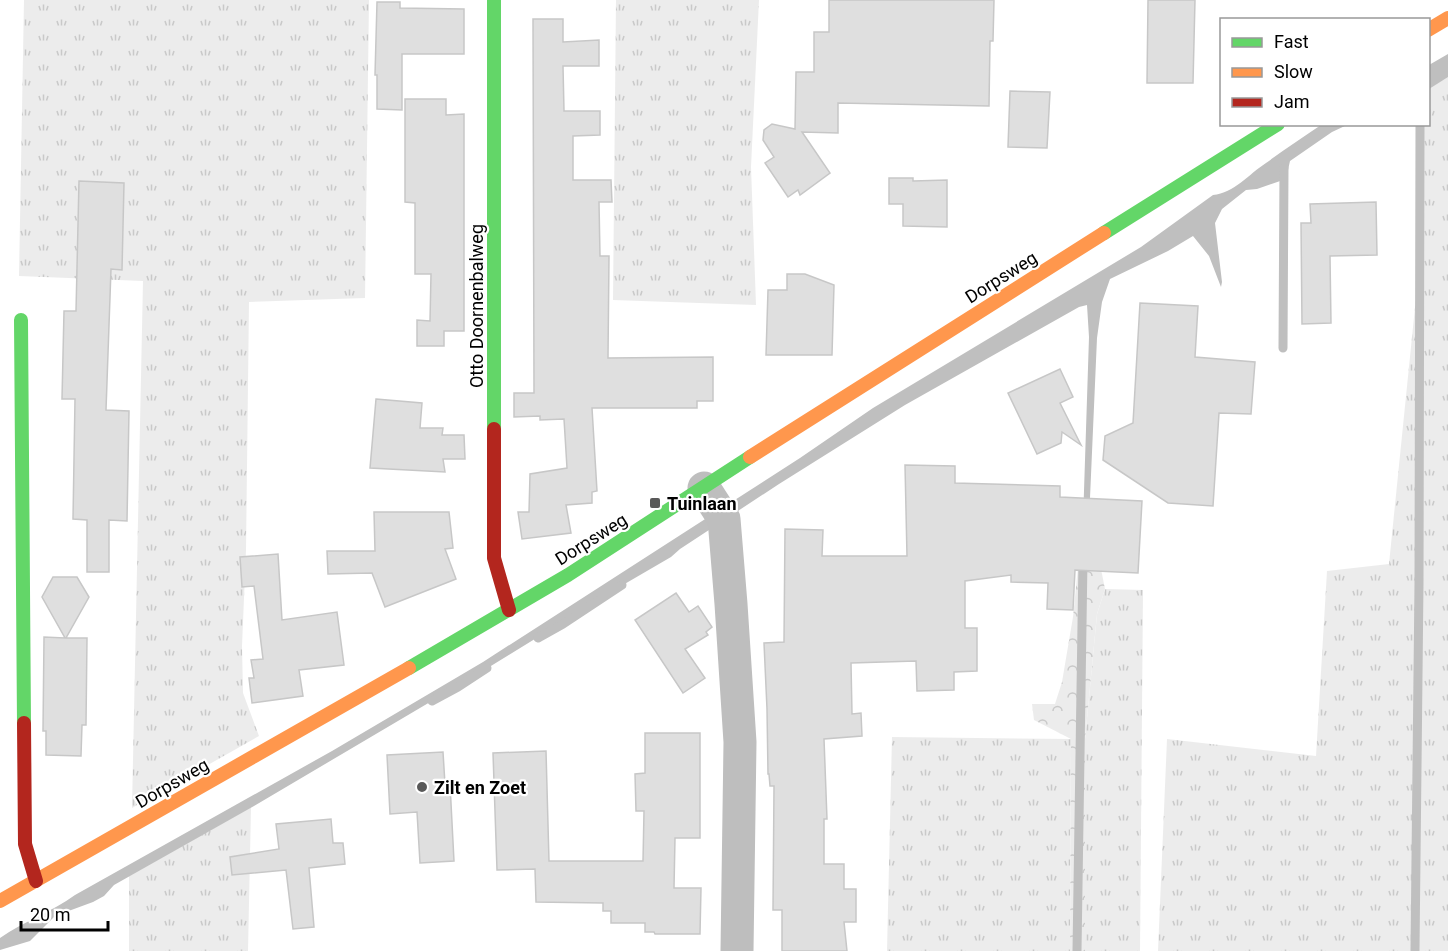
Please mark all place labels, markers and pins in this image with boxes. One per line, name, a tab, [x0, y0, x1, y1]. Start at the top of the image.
place label: Tuinlaan	[667, 493, 737, 514]
marker: Tuinlaan	[648, 496, 662, 510]
place label: Zilt en Zoet	[434, 777, 526, 798]
marker: Zilt en Zoet	[415, 780, 429, 794]

